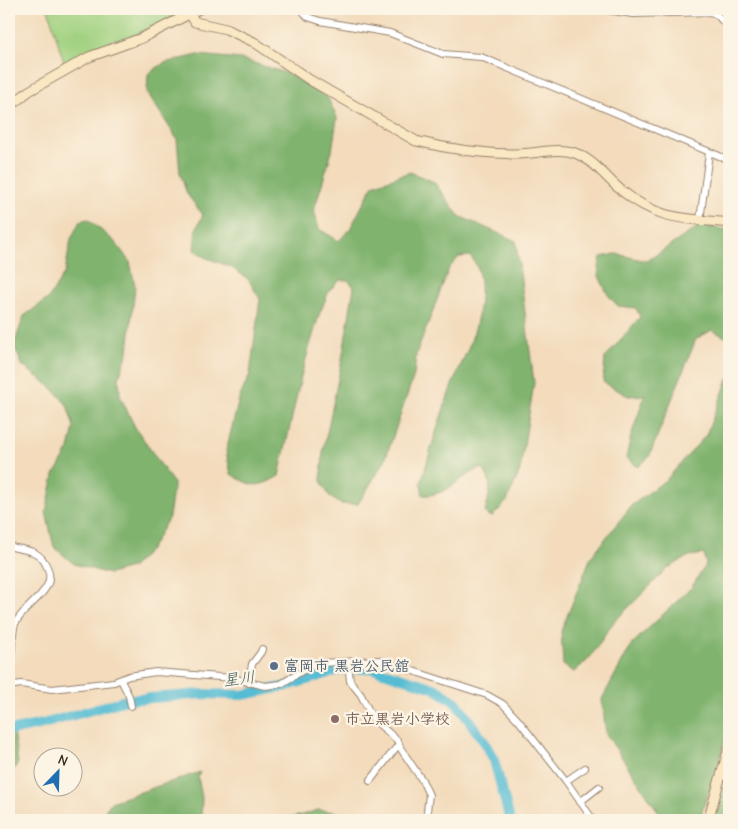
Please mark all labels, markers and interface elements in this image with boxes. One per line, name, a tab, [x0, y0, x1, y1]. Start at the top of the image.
place label: 富岡市 黒岩公民舘	[284, 657, 409, 675]
marker: 富岡市 黒岩公民舘	[268, 660, 280, 672]
water label: 星川	[222, 668, 256, 690]
place label: 市立黒岩小学校	[345, 710, 450, 728]
marker: 市立黒岩小学校	[329, 713, 341, 725]
north arrow	[32, 746, 82, 796]
text: N	[55, 751, 70, 770]

